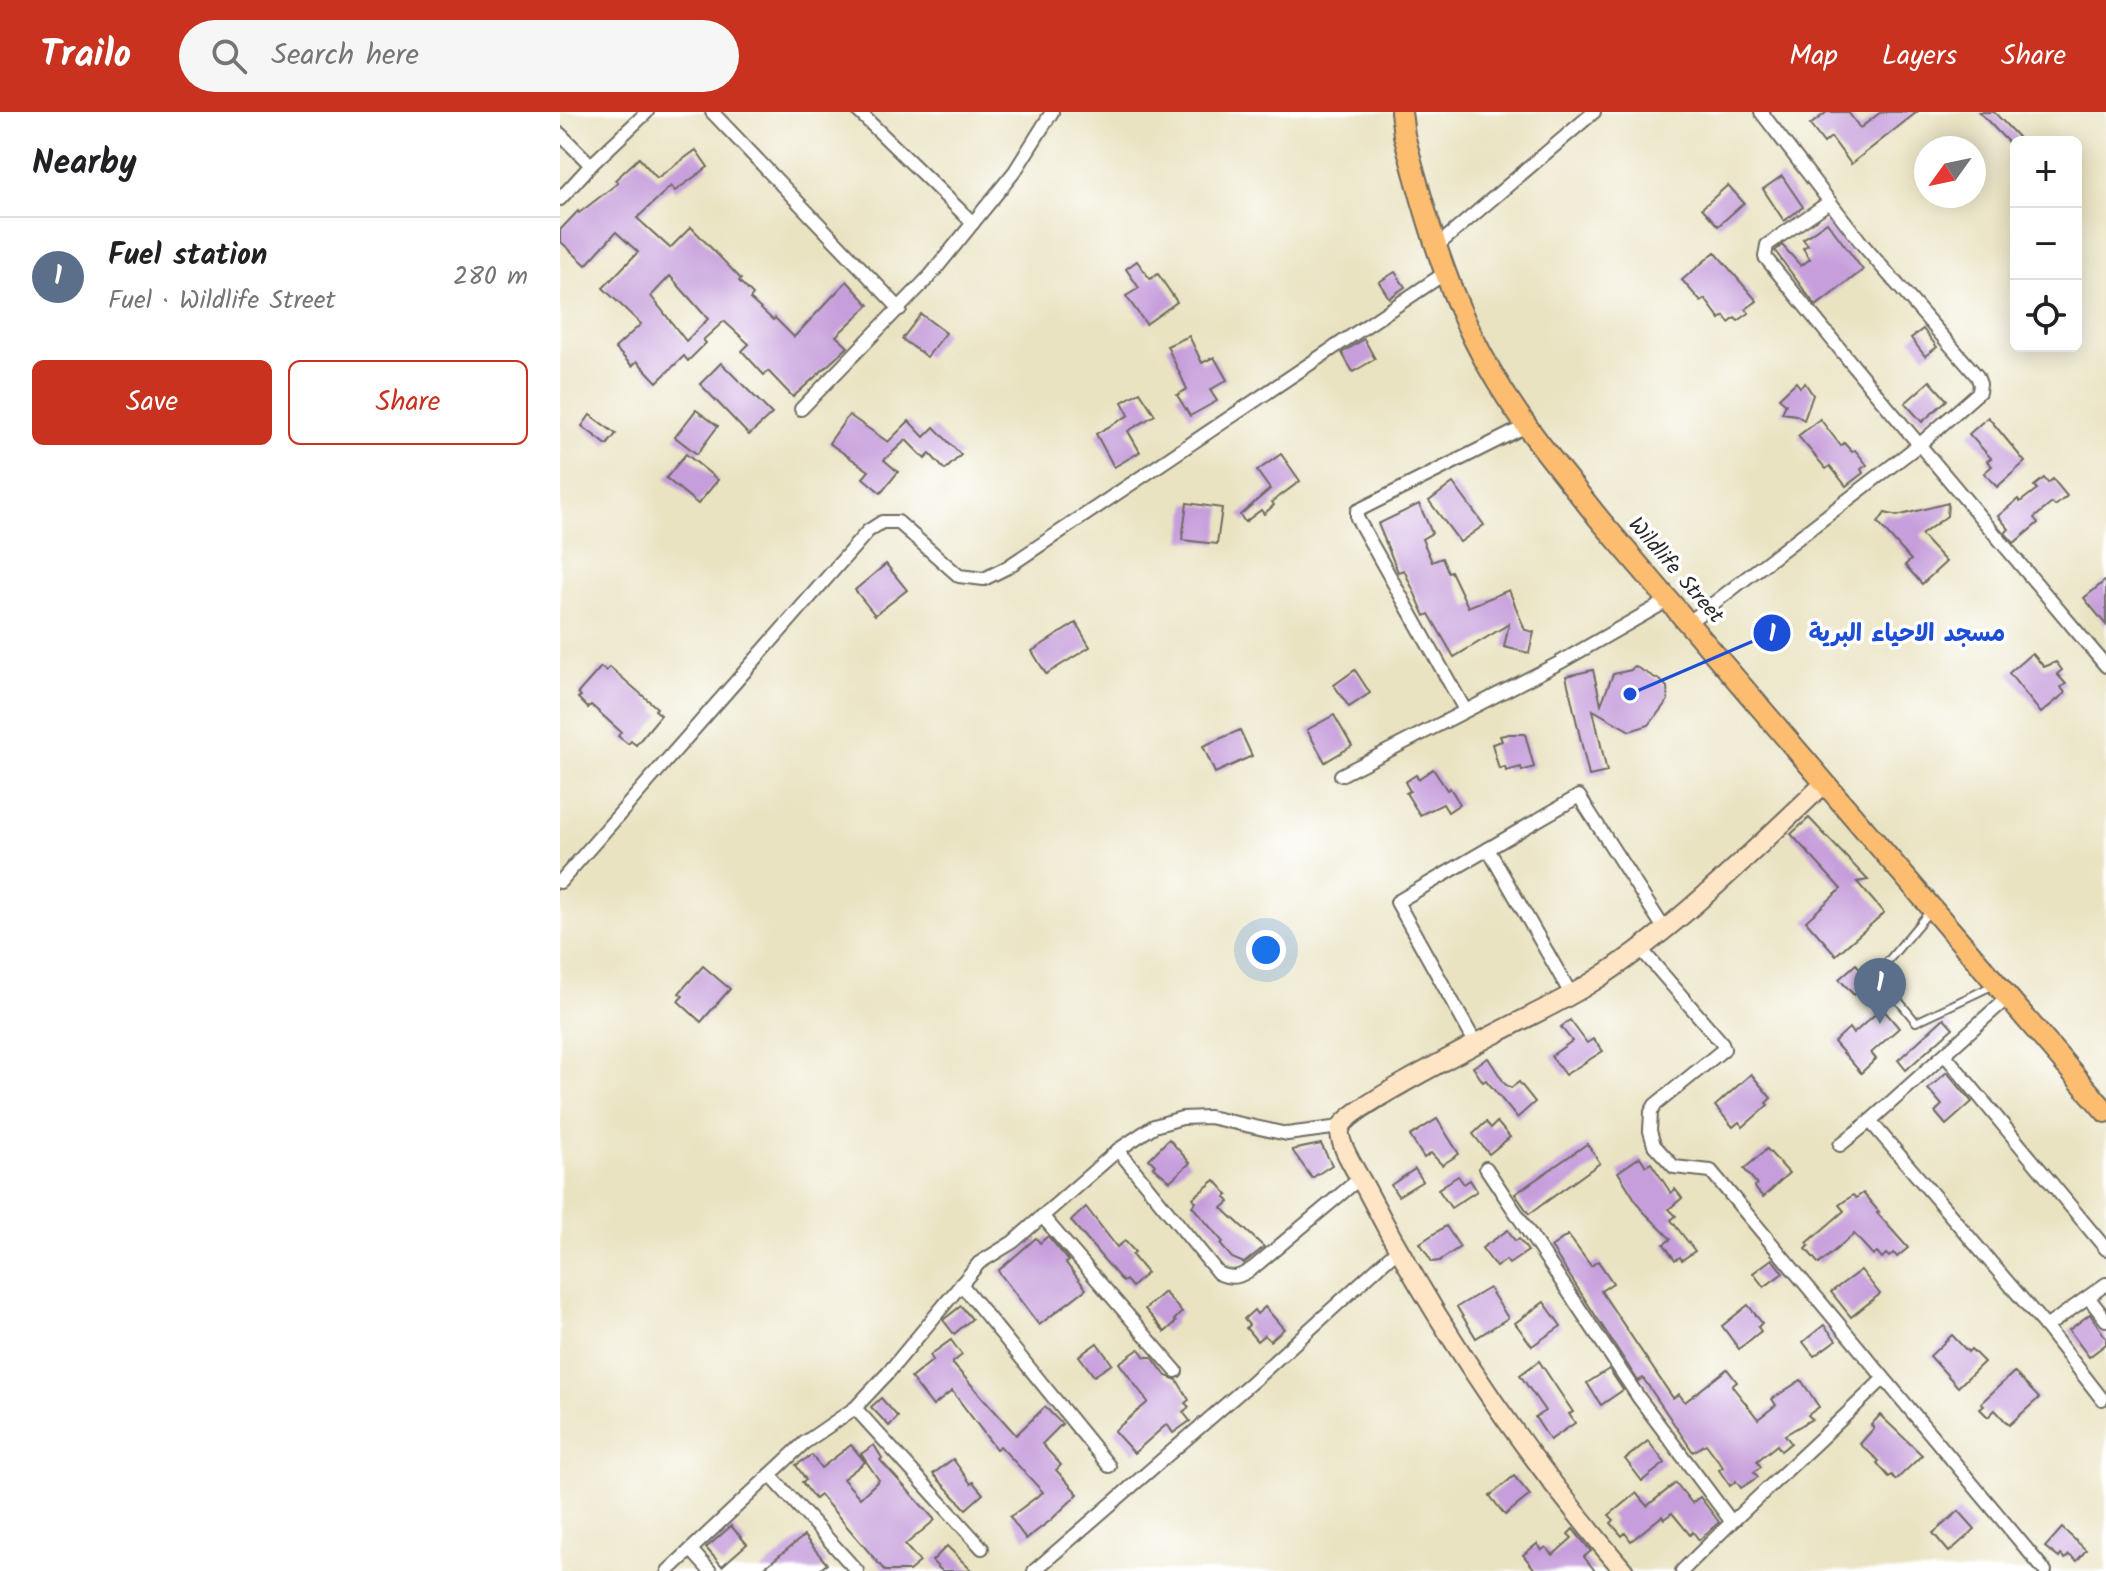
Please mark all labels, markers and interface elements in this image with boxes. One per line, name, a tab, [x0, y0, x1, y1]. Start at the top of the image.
search box	[179, 20, 739, 92]
text: Trailo	[40, 26, 131, 86]
text: Search here	[271, 32, 419, 80]
icon: search	[207, 34, 251, 78]
text: Map	[1789, 34, 1838, 79]
text: Layers	[1882, 34, 1957, 79]
text: Share	[2001, 34, 2066, 79]
north arrow	[1914, 136, 1986, 208]
map controls	[2010, 136, 2082, 352]
button: +	[2010, 136, 2082, 208]
text: Nearby	[32, 137, 137, 191]
button: −	[2010, 208, 2082, 280]
text: Fuel station	[108, 232, 267, 280]
text: 1	[54, 256, 62, 298]
text: 280 m	[453, 256, 528, 298]
text: Fuel · Wildlife Street	[108, 280, 335, 322]
button: locate	[2010, 280, 2082, 352]
button: Save	[32, 360, 272, 445]
button: Share	[288, 360, 528, 445]
street label: Wildlife Street	[1618, 510, 1732, 633]
callout: مسجد الاحياء البرية	[1752, 609, 2021, 657]
text: 1	[1768, 615, 1776, 654]
text: مسجد الاحياء البرية	[1809, 615, 2005, 654]
your location	[1246, 930, 1286, 970]
pin: 1	[1854, 958, 1906, 1024]

